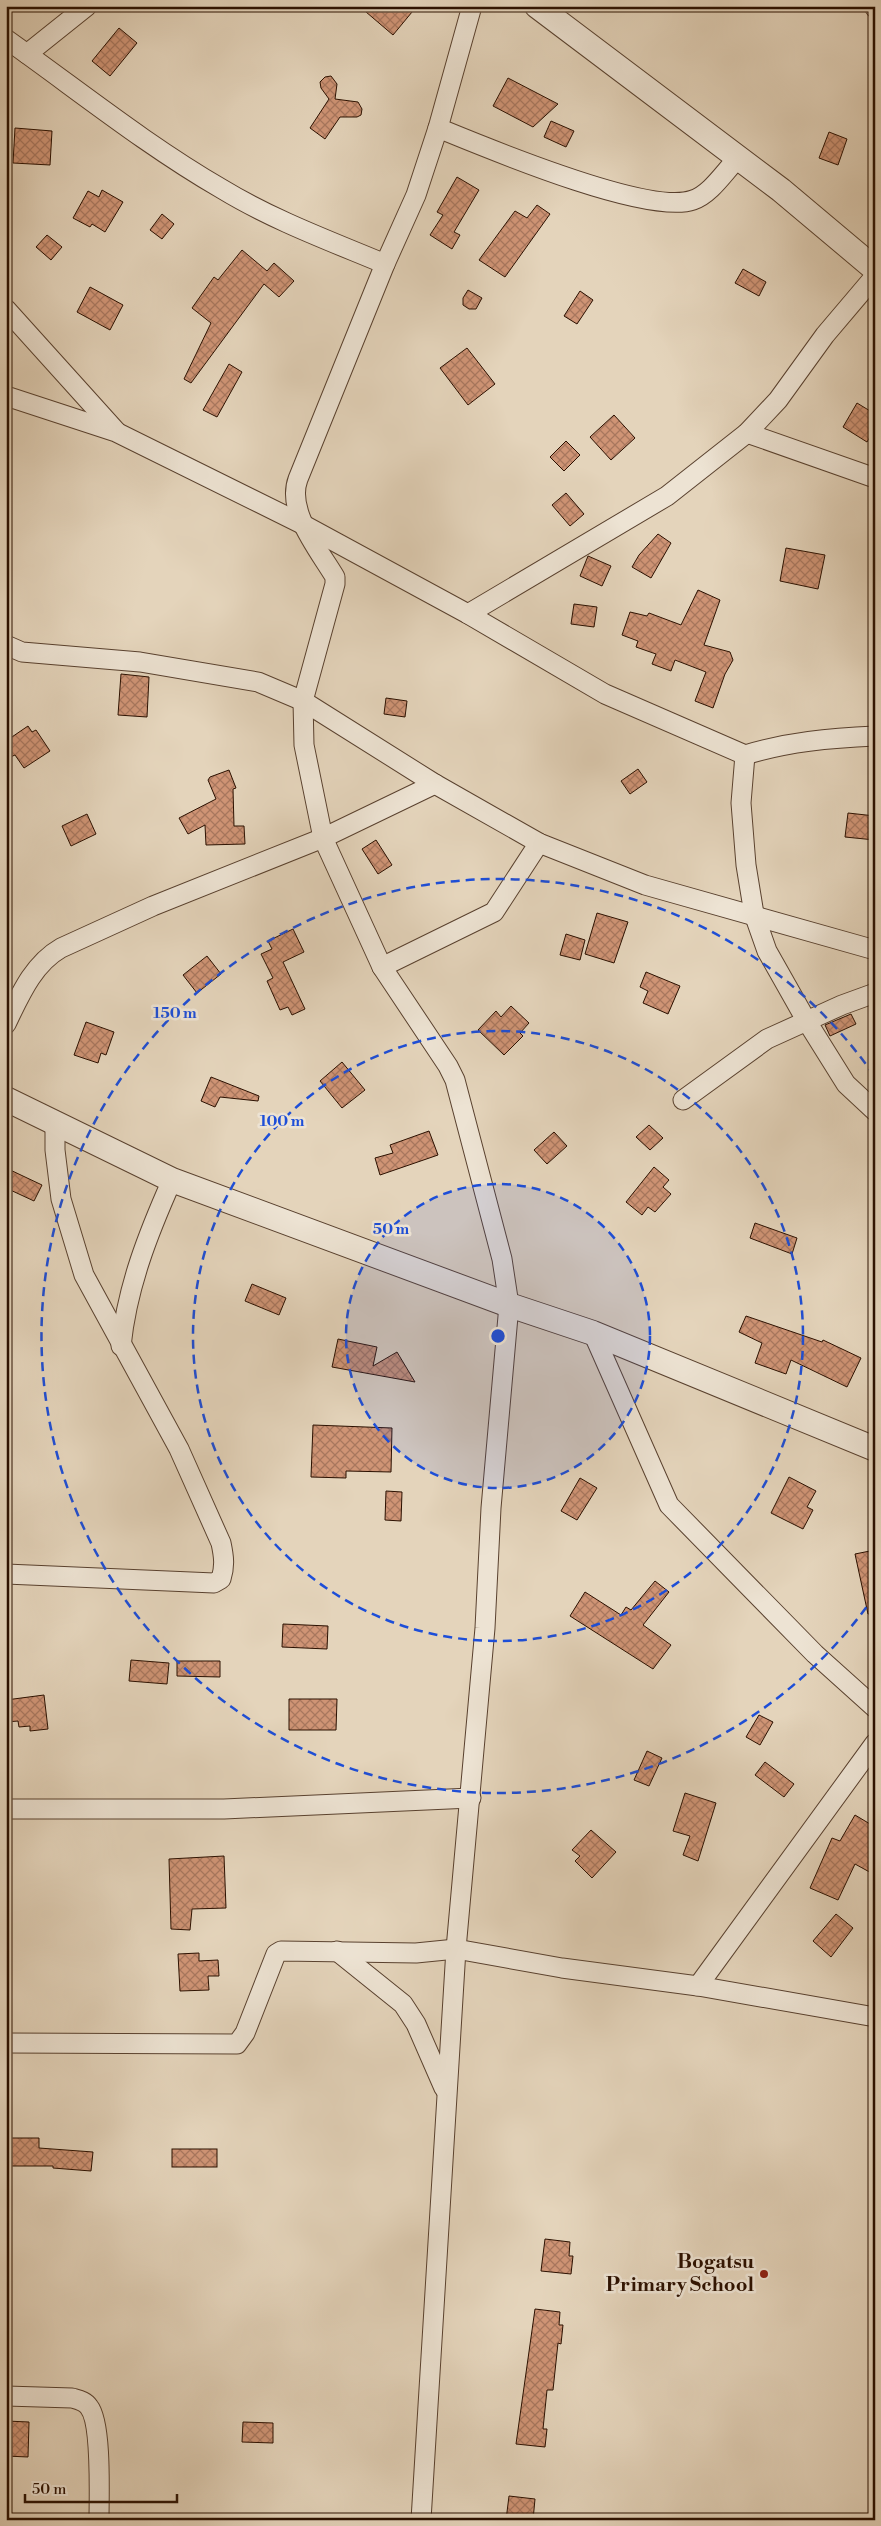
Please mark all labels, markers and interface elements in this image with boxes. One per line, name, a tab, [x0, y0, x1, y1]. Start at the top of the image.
text: 150 m	[153, 1004, 197, 1023]
text: 100 m	[260, 1112, 305, 1131]
text: 50 m	[373, 1220, 409, 1239]
centre of rings	[489, 1327, 507, 1345]
place label: Bogatsu Primary School	[606, 2250, 755, 2298]
marker: Bogatsu Primary School	[758, 2268, 770, 2280]
scale bar	[25, 2471, 178, 2503]
text: 50 m	[32, 2480, 66, 2499]

